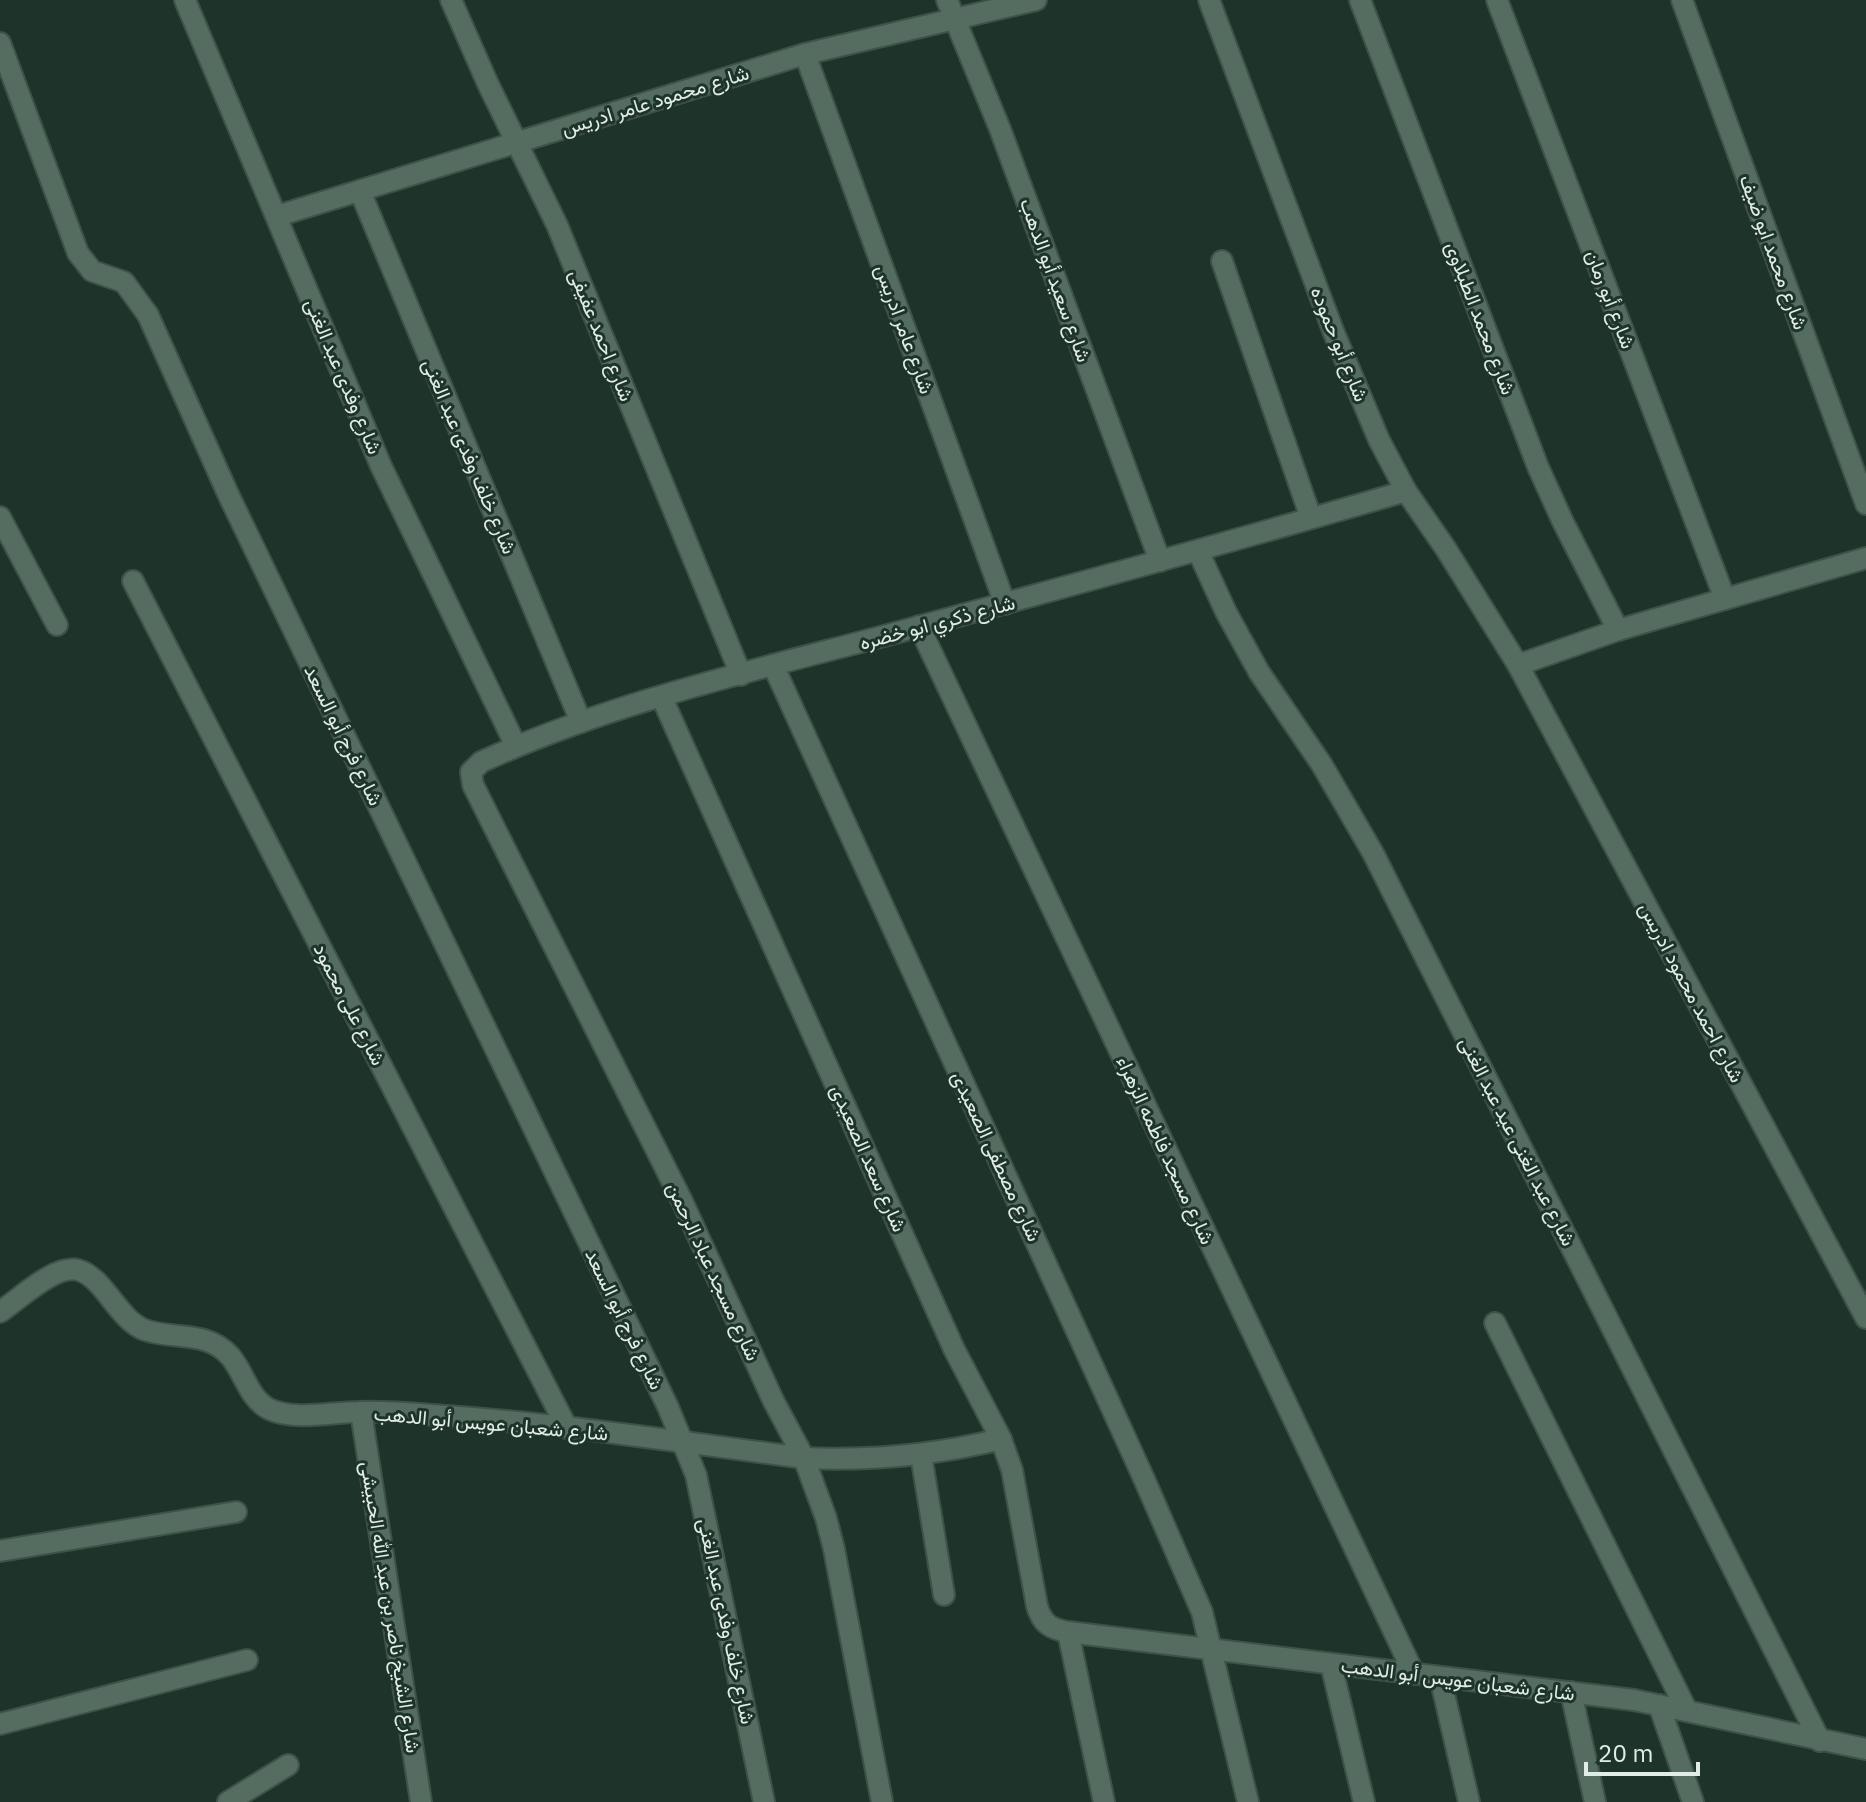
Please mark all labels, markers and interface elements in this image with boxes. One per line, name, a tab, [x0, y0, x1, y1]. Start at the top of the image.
street label: شارع محمود عامر ادريس	[558, 59, 752, 142]
street label: شارع محمد ابو ضيف	[1733, 171, 1815, 333]
street label: شارع سعيد أبو الدهب	[1013, 194, 1098, 366]
street label: شارع محمد الطبلاوى	[1438, 238, 1523, 399]
street label: شارع أبو رمان	[1579, 246, 1642, 353]
street label: شارع عامر ادريس	[868, 261, 941, 398]
street label: شارع احمد عفيفى	[562, 265, 641, 406]
street label: شارع أبو حموده	[1304, 283, 1375, 406]
street label: شارع وفدى عبد الغنى	[298, 294, 389, 458]
street label: شارع خلف وفدى عبد الغنى	[416, 354, 523, 558]
street label: شارع ذكري ابو خضره	[856, 588, 1019, 660]
street label: شارع فرج أبو السعد	[297, 660, 390, 810]
street label: شارع احمد محمود ادريس	[1632, 897, 1751, 1087]
street label: شارع على محمود	[307, 938, 392, 1070]
street label: شارع عبد الغنى عيد عبد الغنى	[1453, 1032, 1583, 1251]
street label: شارع مسجد فاطمه الزهراء	[1110, 1051, 1222, 1249]
street label: شارع مصطفى الصعيدى	[945, 1066, 1048, 1246]
street label: شارع سعد الصعيدى	[824, 1080, 914, 1236]
street label: شارع مسجد عباد الرحمن	[660, 1177, 767, 1365]
street label: شارع فرج أبو السعد	[578, 1244, 671, 1394]
street label: شارع شعبان عويس أبو الدهب	[373, 1399, 609, 1448]
street label: شارع الشيخ ناصر بن عبد الله الحبيشى	[354, 1459, 427, 1755]
street label: شارع خلف وفدى عبد الغنى	[691, 1516, 762, 1727]
street label: شارع شعبان عويس أبو الدهب	[1339, 1651, 1576, 1708]
scale bar	[1586, 1726, 1698, 1776]
text: 20 m	[1598, 1737, 1653, 1769]

